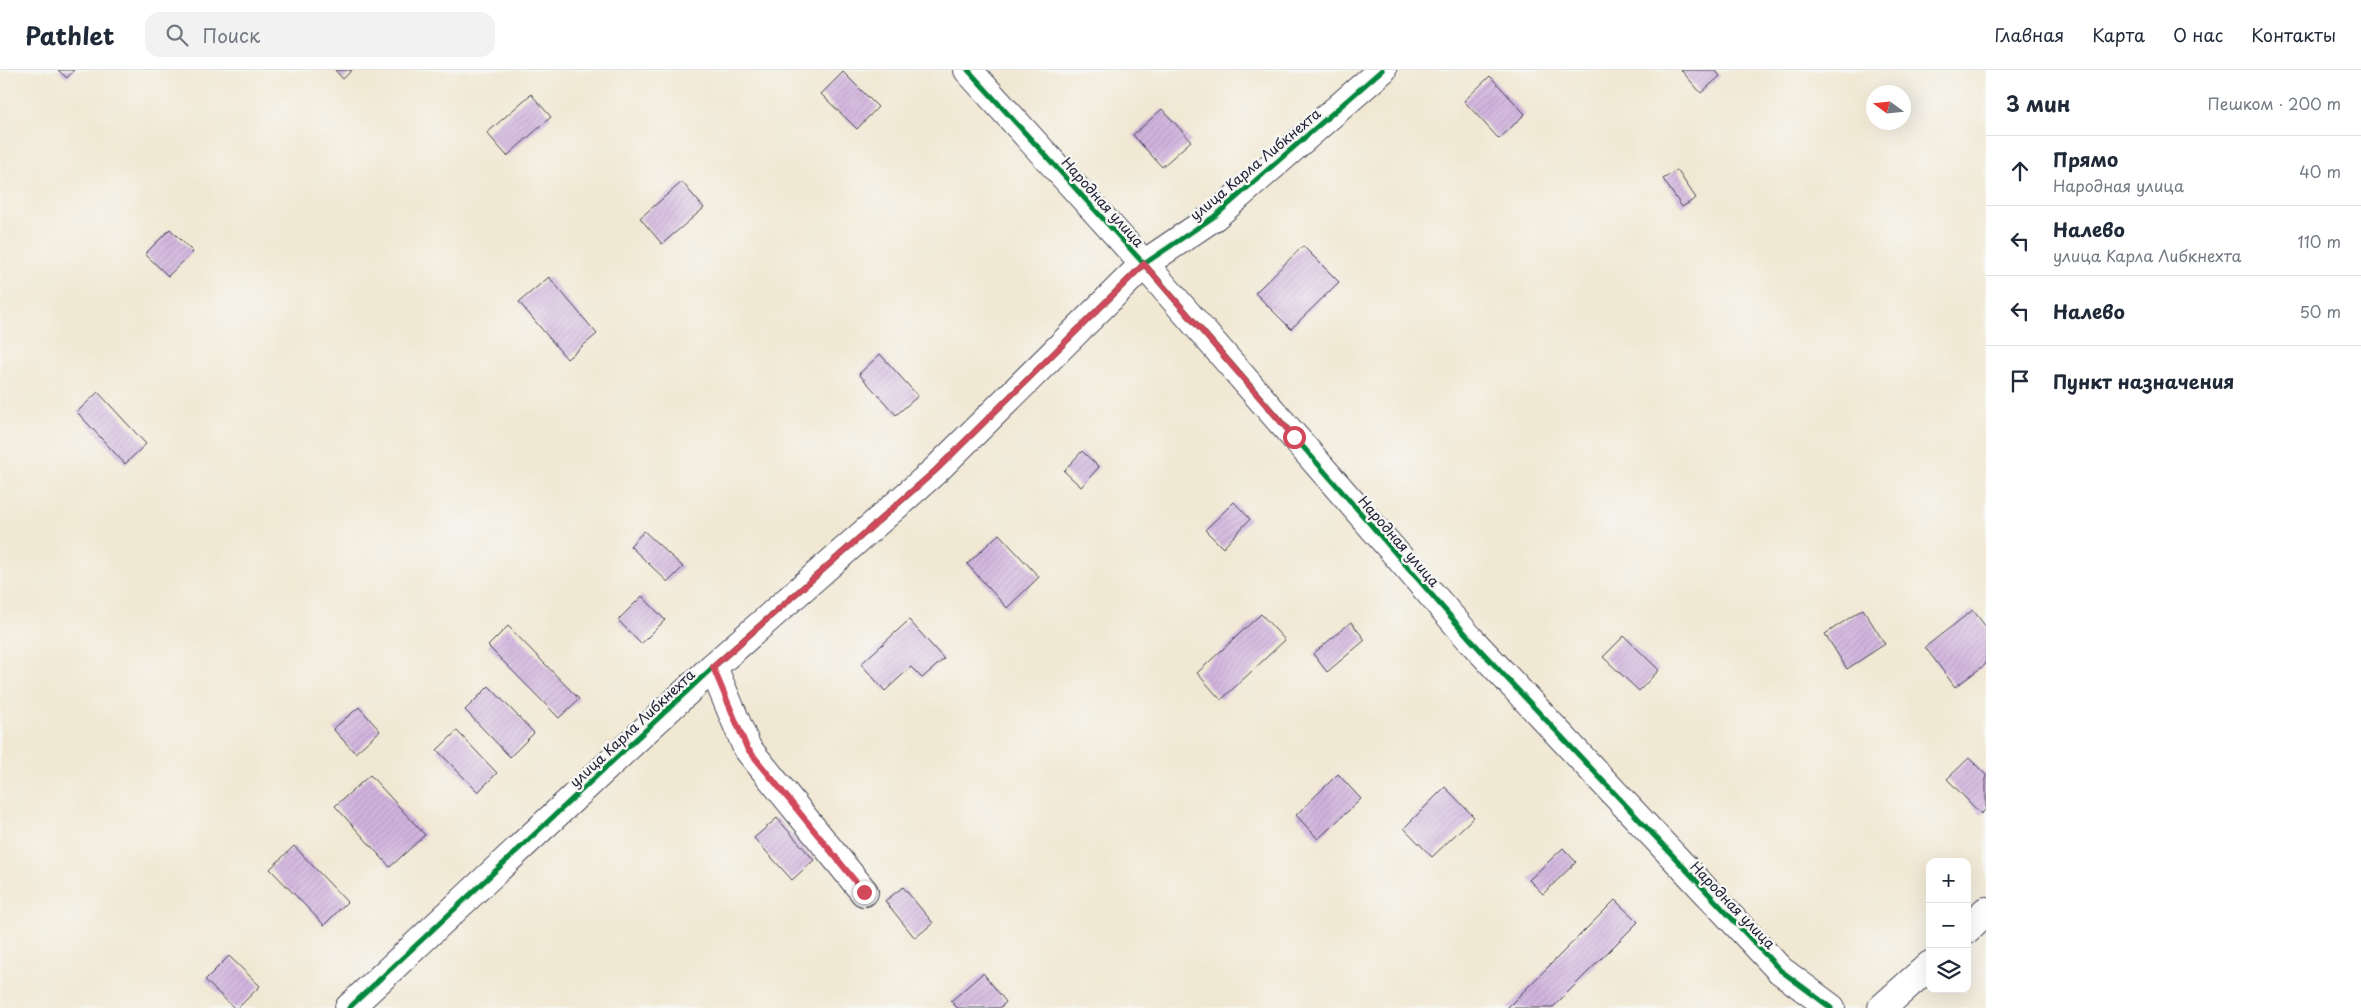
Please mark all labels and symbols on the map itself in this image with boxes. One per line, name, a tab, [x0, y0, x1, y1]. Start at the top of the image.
north arrow	[1866, 85, 1911, 130]
street label: улица Карла Либкнехта	[1185, 103, 1325, 225]
street label: Народная улица	[1057, 152, 1149, 252]
route start	[1283, 426, 1306, 449]
street label: Народная улица	[1353, 491, 1445, 591]
street label: улица Карла Либкнехта	[565, 664, 700, 792]
street label: Народная улица	[1686, 856, 1780, 954]
route end	[853, 881, 876, 904]

